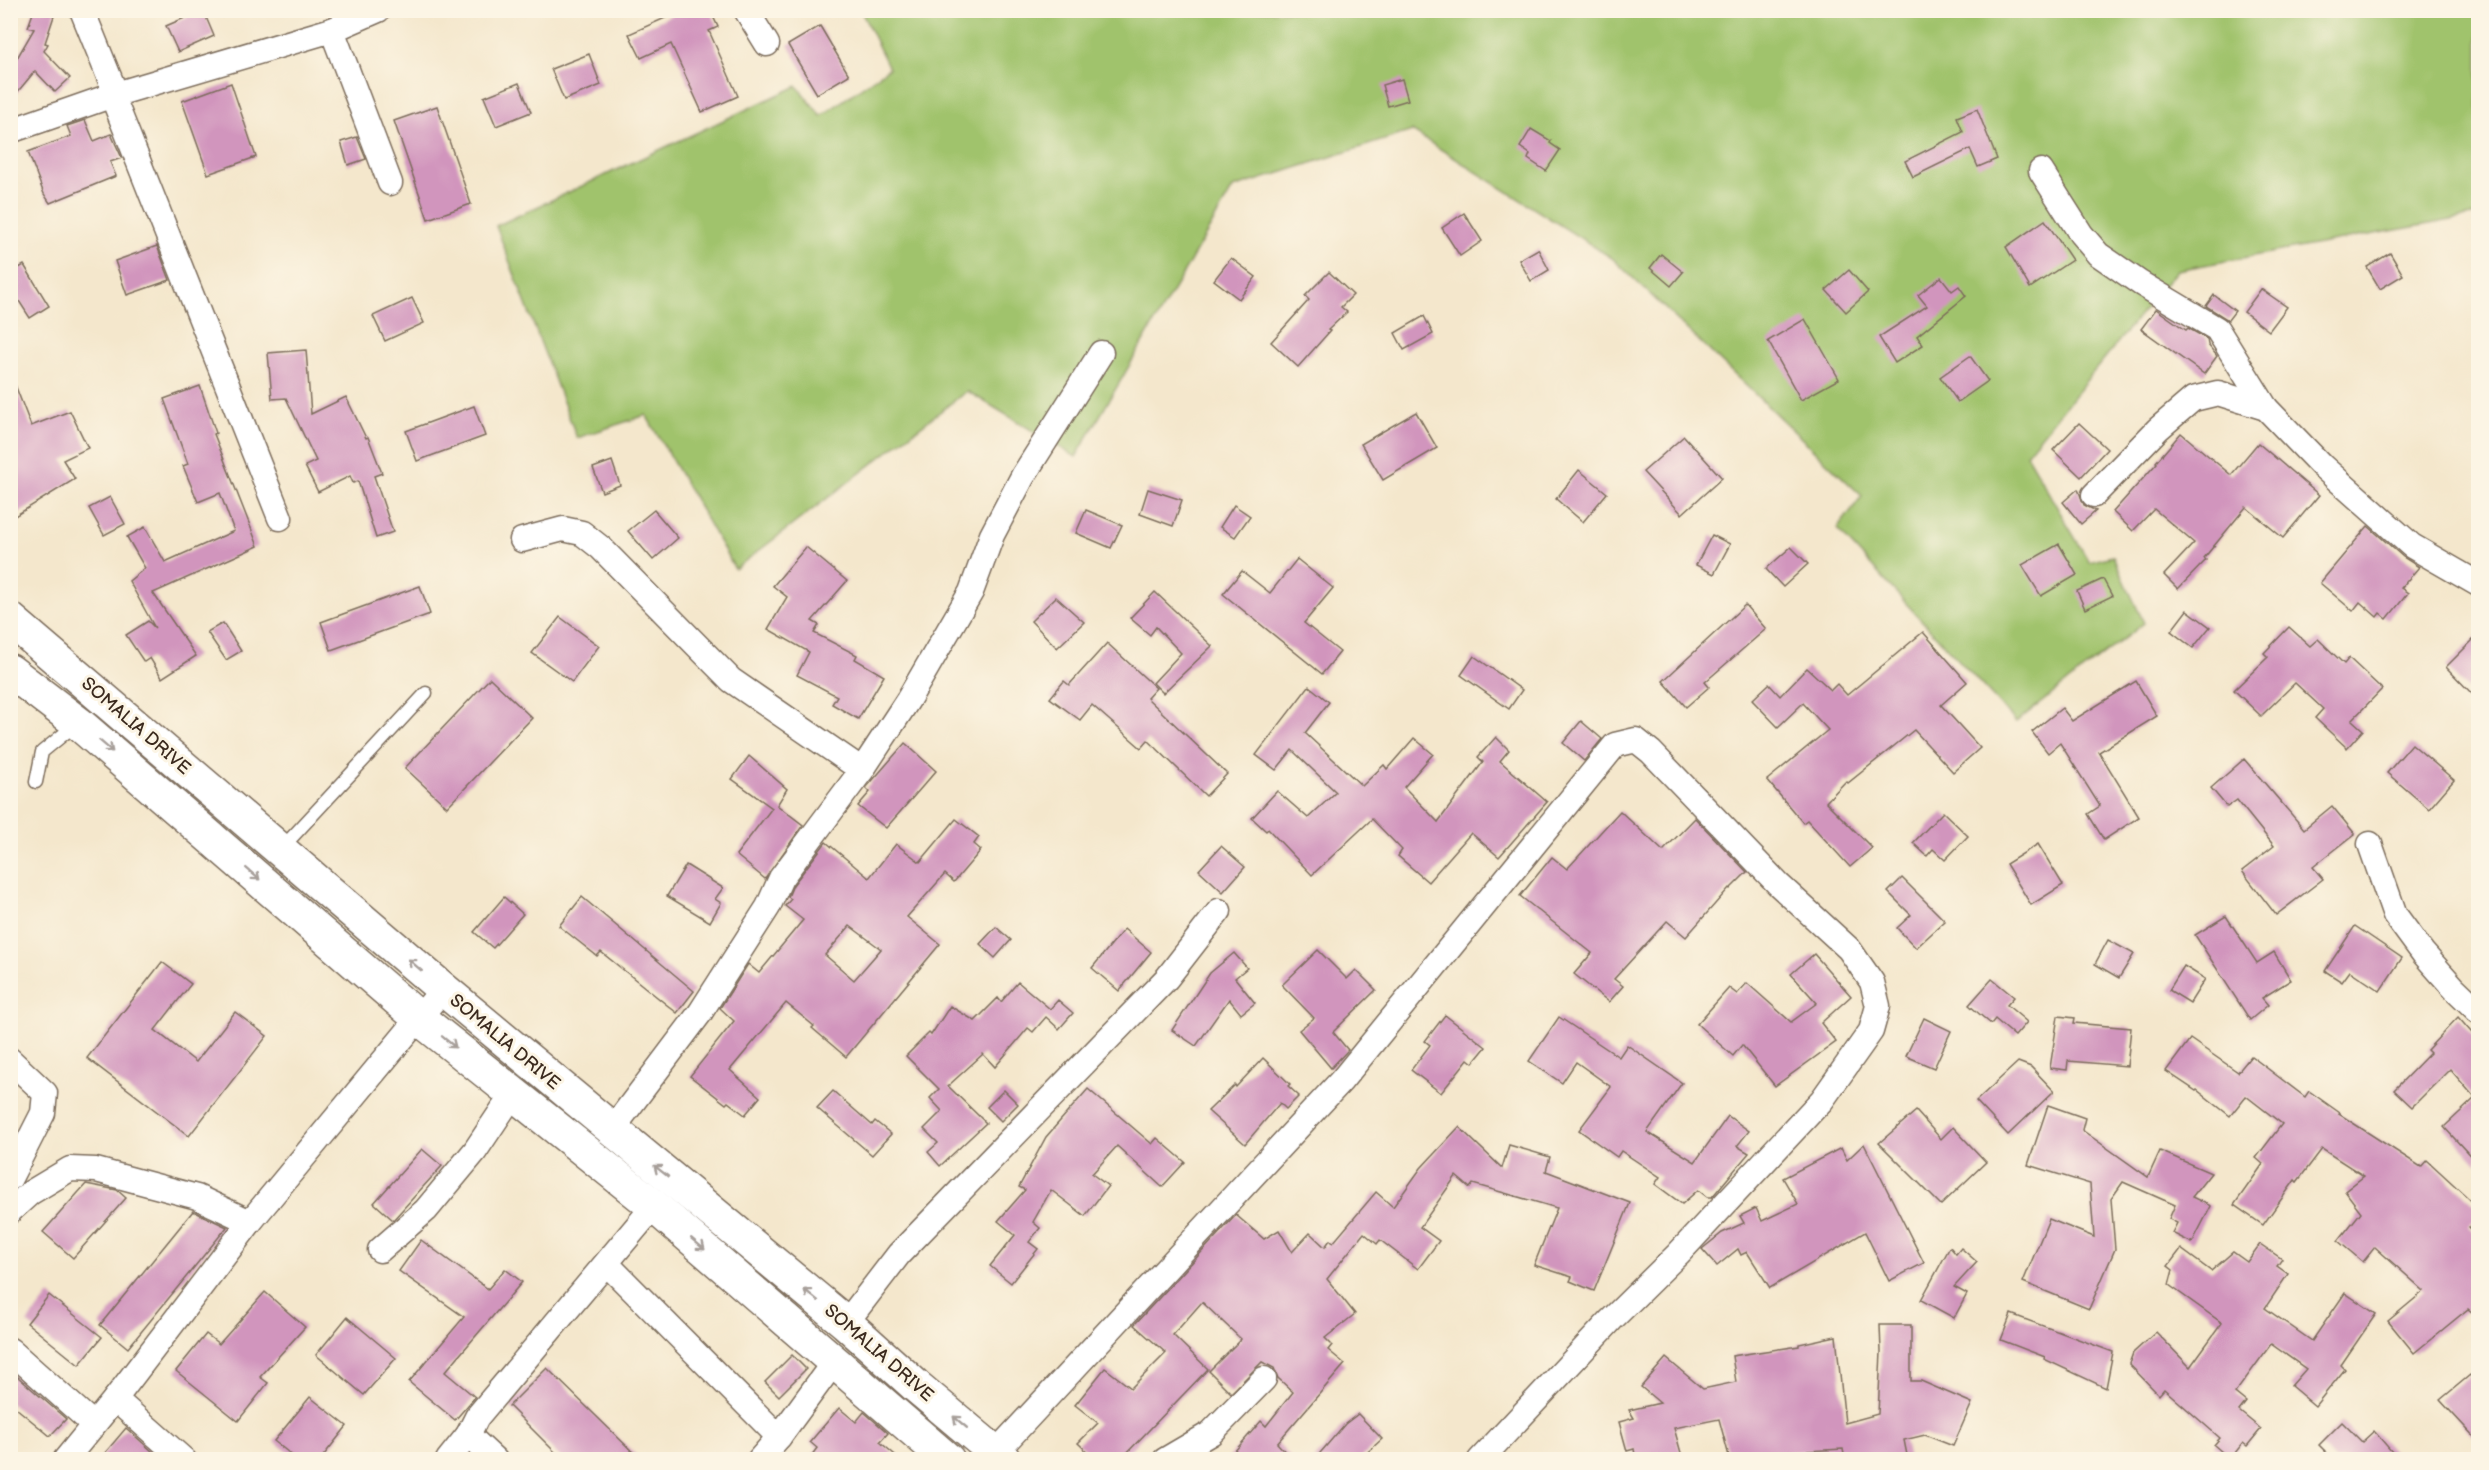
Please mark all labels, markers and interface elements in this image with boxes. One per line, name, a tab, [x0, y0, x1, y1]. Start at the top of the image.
street label: SOMALIA DRIVE	[77, 673, 195, 779]
one-way arrow	[97, 739, 113, 753]
one-way arrow	[245, 867, 260, 881]
one-way arrow	[407, 958, 422, 972]
street label: SOMALIA DRIVE	[446, 990, 564, 1094]
one-way arrow	[440, 1036, 456, 1049]
one-way arrow	[653, 1165, 669, 1178]
one-way arrow	[690, 1237, 706, 1250]
one-way arrow	[804, 1289, 820, 1302]
street label: SOMALIA DRIVE	[820, 1300, 938, 1406]
one-way arrow	[952, 1415, 968, 1428]

